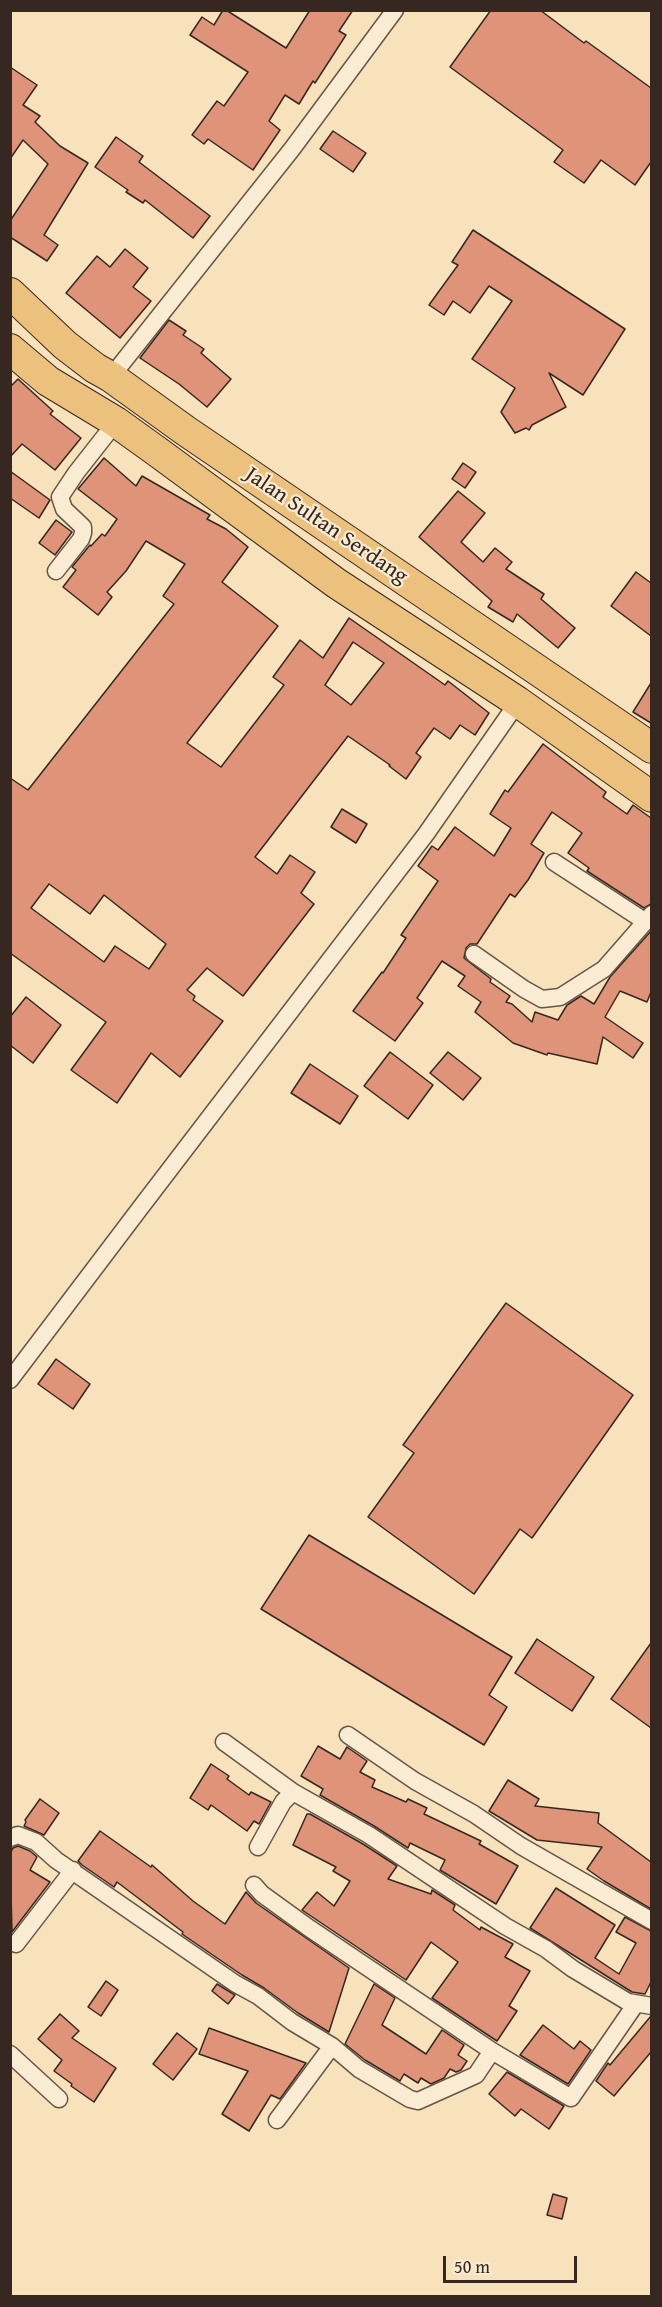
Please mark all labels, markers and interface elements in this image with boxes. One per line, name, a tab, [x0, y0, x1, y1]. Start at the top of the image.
street label: Jalan Sultan Serdang	[240, 462, 412, 590]
scale bar	[446, 2244, 580, 2282]
text: 50 m	[454, 2253, 490, 2280]

